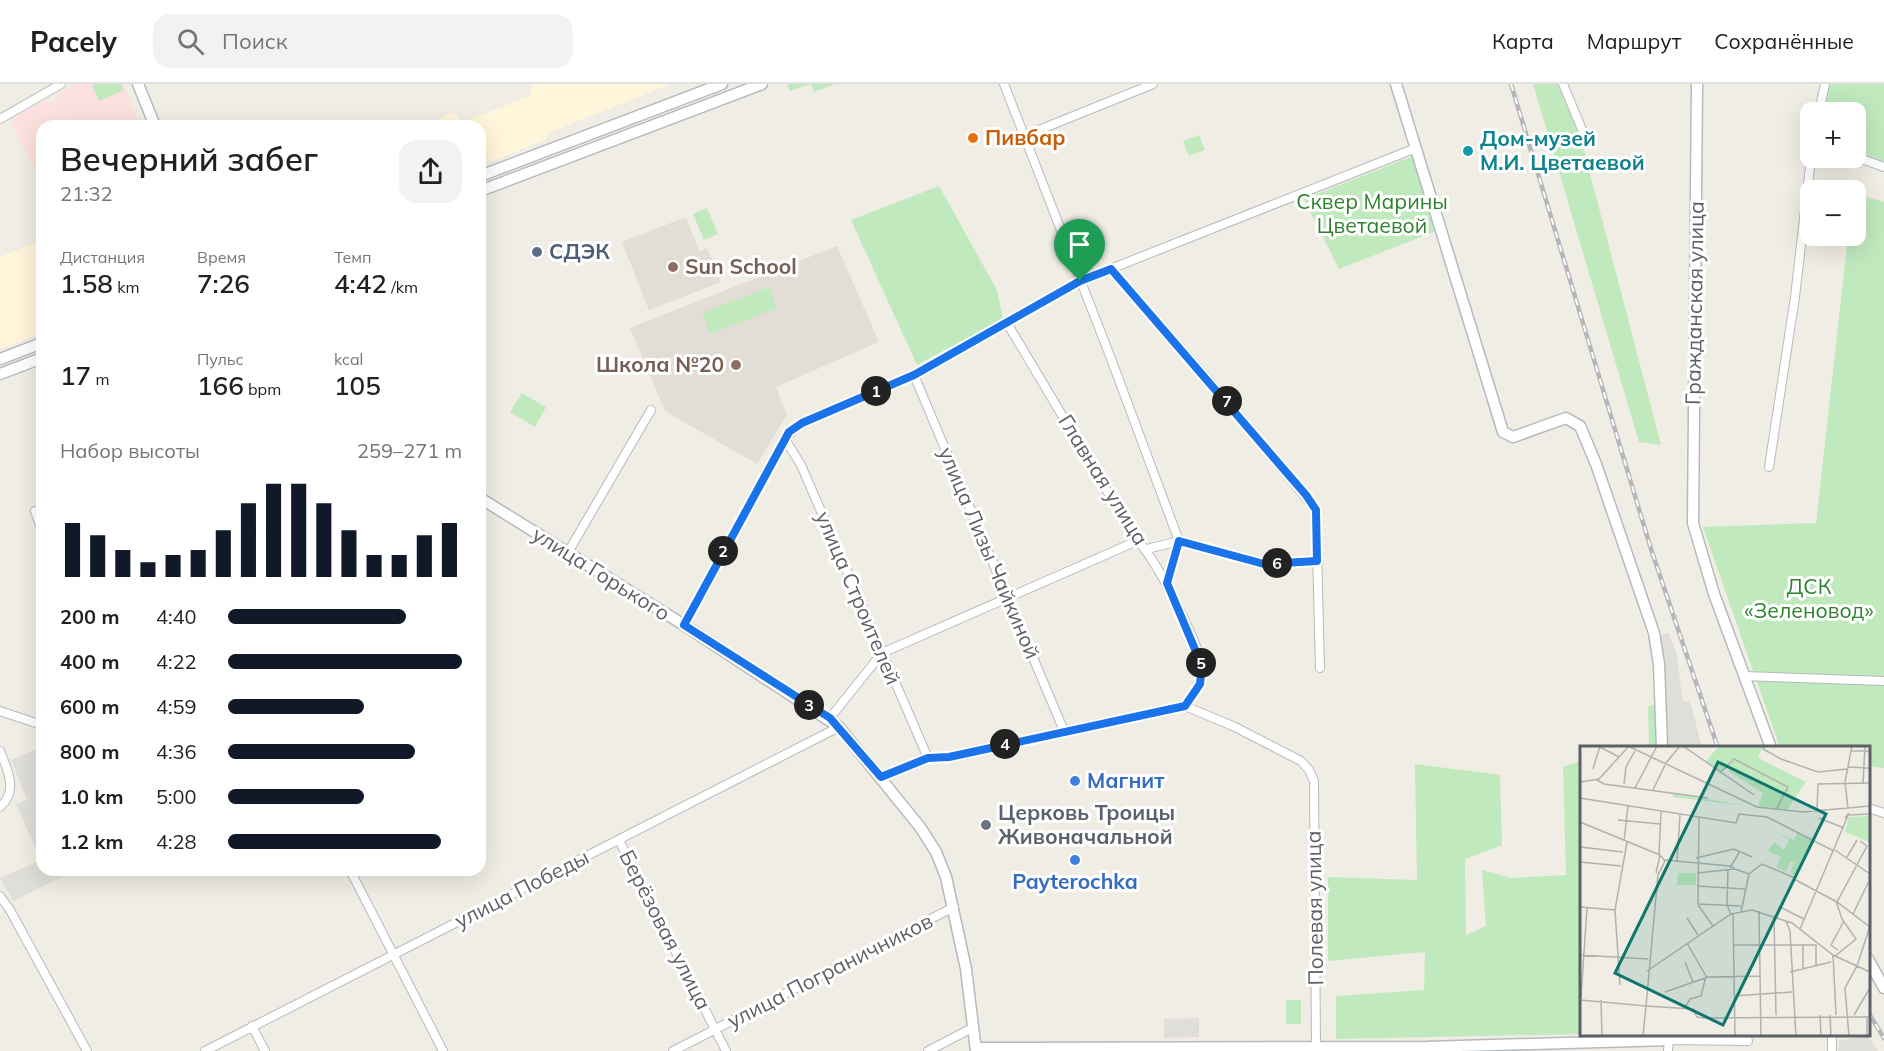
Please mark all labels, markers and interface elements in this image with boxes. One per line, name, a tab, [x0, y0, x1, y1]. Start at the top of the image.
search box	[153, 14, 573, 68]
text: Pacely	[30, 24, 117, 59]
icon: search	[174, 25, 207, 58]
text: Поиск	[222, 27, 288, 55]
text: Карта	[1492, 28, 1554, 54]
text: Маршрут	[1587, 28, 1681, 54]
text: Сохранённые	[1714, 28, 1854, 54]
map controls	[1800, 102, 1866, 246]
button: +	[1800, 102, 1866, 168]
place label: Пивбар	[985, 124, 1066, 150]
place label: Дом-музей М.И. Цветаевой	[1480, 125, 1645, 175]
marker: Пивбар	[966, 131, 980, 145]
text: Вечерний забег	[60, 138, 318, 179]
button: share	[399, 140, 462, 203]
marker: Дом-музей М.И. Цветаевой	[1461, 144, 1475, 158]
button: −	[1800, 180, 1866, 246]
text: 21:32	[60, 181, 113, 206]
park label: Сквер Марины Цветаевой	[1296, 188, 1448, 238]
street label: Гражданская улица	[1679, 201, 1709, 405]
pin	[1054, 219, 1105, 281]
icon: arrive	[1063, 228, 1096, 261]
place label: СДЭК	[549, 238, 610, 264]
marker: СДЭК	[530, 245, 544, 259]
text: Дистанция	[60, 247, 145, 267]
text: Время	[197, 247, 246, 267]
text: Темп	[334, 247, 372, 267]
place label: Sun School	[685, 253, 797, 279]
marker: Sun School	[666, 260, 680, 274]
text: 1.58	[60, 267, 113, 300]
text: 7:26	[197, 267, 250, 300]
text: 4:42	[334, 267, 387, 300]
text: km	[113, 277, 139, 297]
text: /km	[387, 277, 418, 297]
text: Пульс	[197, 349, 244, 369]
text: kcal	[334, 349, 363, 369]
place label: Школа №20	[596, 351, 724, 377]
marker: Школа №20	[729, 358, 743, 372]
text: 17	[60, 359, 91, 392]
text: m	[91, 369, 109, 389]
text: 166	[197, 369, 244, 402]
text: 105	[334, 369, 381, 402]
pin: 1	[861, 376, 891, 406]
text: bpm	[244, 379, 281, 399]
text: 1	[871, 381, 881, 401]
pin: 7	[1212, 386, 1242, 416]
text: 7	[1222, 391, 1232, 411]
street label: Главная улица	[1053, 409, 1154, 550]
text: Набор высоты	[60, 438, 200, 463]
text: 259–271 m	[357, 438, 462, 463]
street label: улица Лизы Чайкиной	[933, 443, 1046, 663]
street label: улица Строителей	[811, 507, 907, 688]
street label: улица Горького	[528, 520, 675, 626]
pin: 2	[708, 536, 738, 566]
text: 2	[718, 541, 728, 561]
pin: 6	[1262, 548, 1292, 578]
text: 6	[1272, 553, 1282, 573]
park label: ДСК «Зеленовод»	[1744, 573, 1874, 623]
text: 200 m	[60, 604, 119, 629]
text: 4:40	[156, 604, 197, 629]
pin: 5	[1186, 648, 1216, 678]
text: 400 m	[60, 649, 119, 674]
text: 4:22	[156, 649, 197, 674]
text: 5	[1196, 653, 1206, 673]
pin: 3	[794, 690, 824, 720]
text: 600 m	[60, 694, 119, 719]
text: 4:59	[156, 694, 197, 719]
text: 3	[804, 695, 814, 715]
pin: 4	[990, 729, 1020, 759]
text: 4	[1000, 734, 1010, 754]
text: 800 m	[60, 739, 119, 764]
text: 4:36	[156, 739, 197, 764]
inset map	[1580, 746, 1869, 1036]
place label: Магнит	[1087, 767, 1165, 793]
marker: Магнит	[1068, 774, 1082, 788]
text: 1.0 km	[60, 784, 123, 809]
text: 5:00	[156, 784, 197, 809]
place label: Церковь Троицы Живоначальной	[998, 799, 1175, 849]
marker: Церковь Троицы Живоначальной	[979, 818, 993, 832]
text: 1.2 km	[60, 829, 123, 854]
text: 4:28	[156, 829, 197, 854]
street label: Полевая улица	[1300, 830, 1328, 986]
street label: улица Победы	[450, 843, 593, 933]
street label: Берёзовая улица	[614, 845, 717, 1014]
marker: Payterochka	[1068, 853, 1082, 867]
place label: Payterochka	[1012, 868, 1138, 894]
street label: улица Пограничников	[722, 907, 937, 1033]

